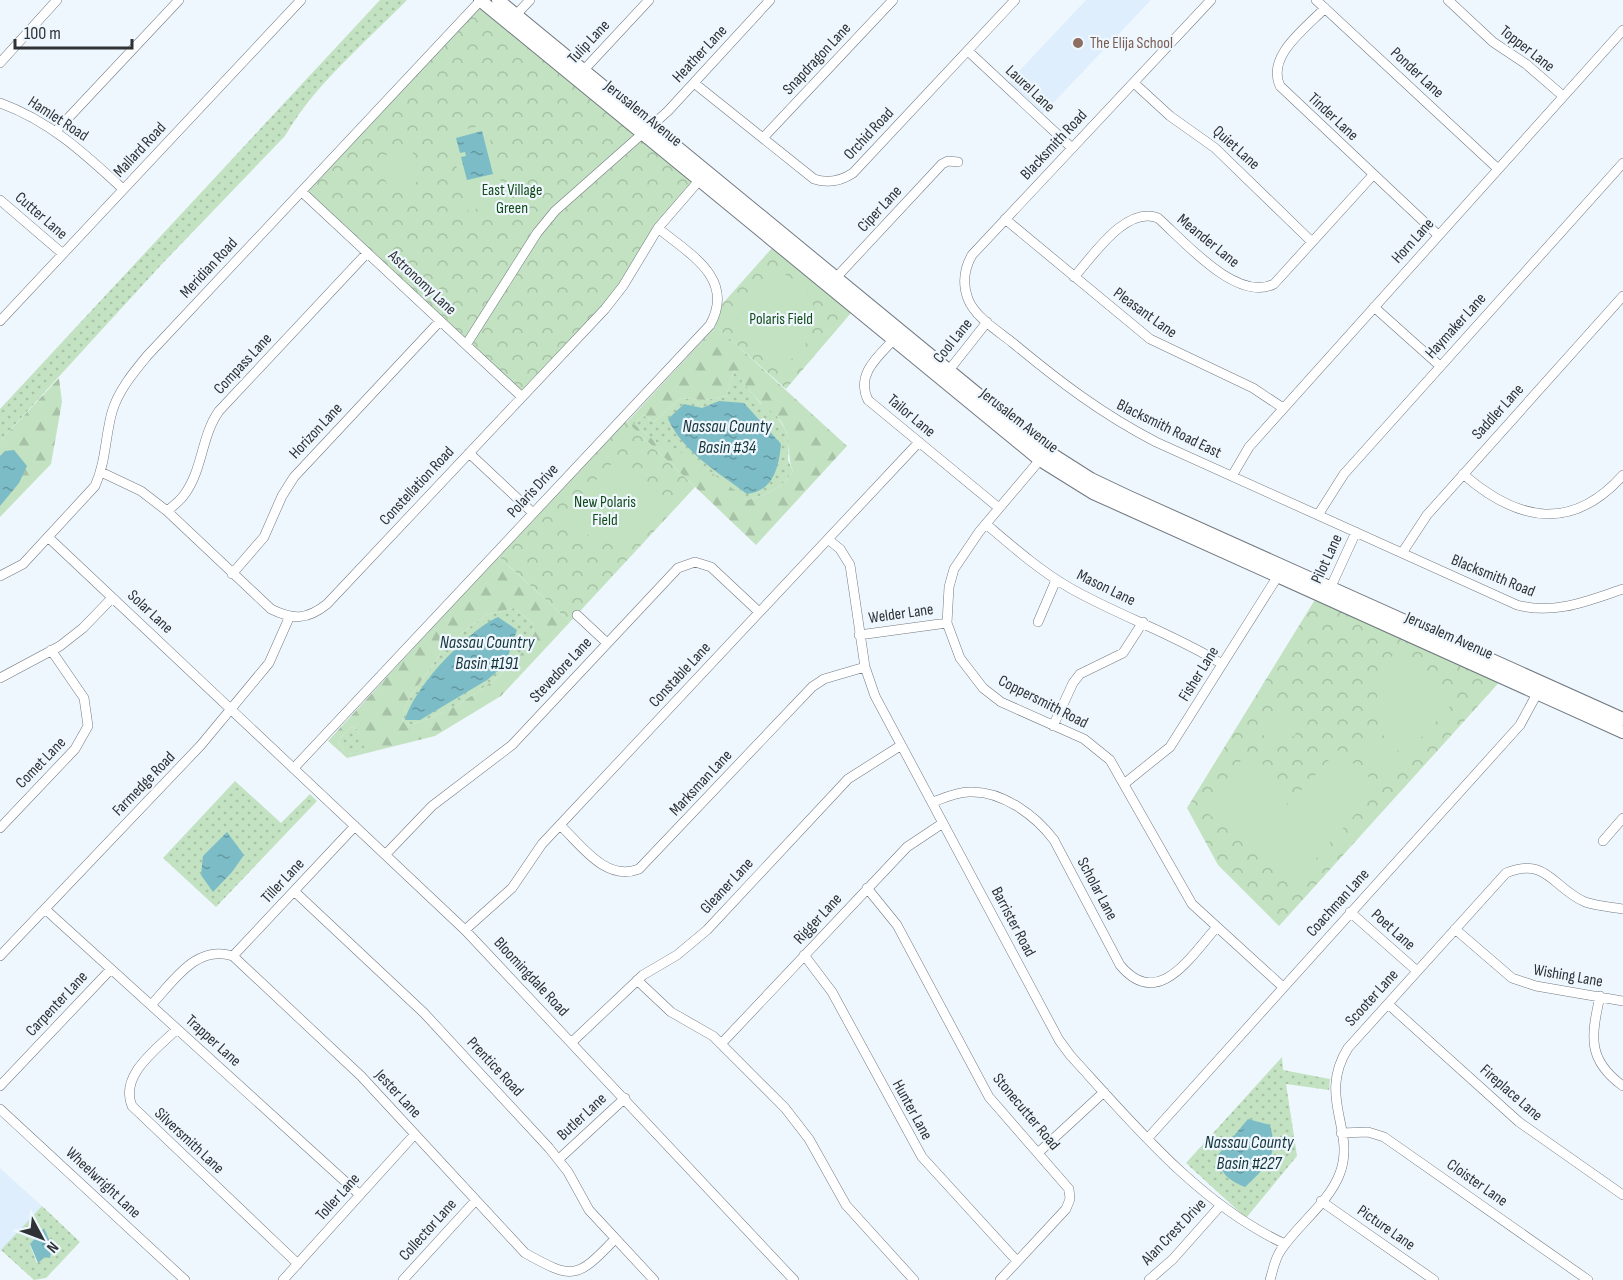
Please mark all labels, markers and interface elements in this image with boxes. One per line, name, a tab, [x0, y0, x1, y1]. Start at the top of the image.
scale bar	[15, 12, 132, 50]
street label: Tulip Lane	[564, 16, 614, 68]
street label: Snapdragon Lane	[779, 19, 855, 99]
street label: Heather Lane	[669, 21, 731, 87]
street label: Topper Lane	[1496, 22, 1558, 76]
text: 100 m	[24, 23, 61, 44]
place label: The Elija School	[1090, 34, 1173, 53]
marker: The Elija School	[1071, 36, 1085, 50]
street label: Ponder Lane	[1386, 44, 1448, 102]
street label: Laurel Lane	[1001, 61, 1059, 117]
street label: Jerusalem Avenue	[600, 76, 686, 151]
street label: Tinder Lane	[1304, 89, 1362, 145]
street label: Hamlet Road	[24, 93, 92, 145]
street label: Orchid Road	[840, 104, 898, 164]
street label: Blacksmith Road	[1017, 106, 1091, 184]
street label: Mallard Road	[110, 119, 170, 181]
street label: Quiet Lane	[1209, 122, 1263, 174]
park label: East Village Green	[482, 181, 542, 218]
street label: Ciper Lane	[854, 182, 906, 236]
street label: Cutter Lane	[11, 188, 71, 244]
street label: Meander Lane	[1173, 210, 1243, 272]
street label: Horn Lane	[1388, 215, 1438, 267]
street label: Meridian Road	[176, 234, 242, 302]
street label: Astronomy Lane	[383, 246, 460, 319]
street label: Pleasant Lane	[1110, 284, 1180, 342]
street label: Haymaker Lane	[1422, 289, 1490, 363]
park label: Polaris Field	[749, 310, 813, 329]
street label: Cool Lane	[929, 315, 977, 367]
street label: Compass Lane	[210, 330, 276, 398]
street label: Saddler Lane	[1468, 380, 1528, 444]
street label: Jerusalem Avenue	[975, 384, 1062, 457]
street label: Tailor Lane	[883, 390, 939, 442]
street label: Blacksmith Road East	[1114, 395, 1225, 463]
street label: Horizon Lane	[285, 399, 347, 463]
water label: Nassau County Basin #34	[682, 416, 773, 458]
street label: Constellation Road	[376, 443, 458, 529]
street label: Polaris Drive	[503, 460, 563, 522]
park label: New Polaris Field	[574, 493, 636, 530]
street label: Pilot Lane	[1307, 531, 1347, 587]
street label: Blacksmith Road	[1448, 551, 1538, 601]
street label: Mason Lane	[1074, 566, 1138, 610]
street label: Solar Lane	[123, 586, 177, 638]
street label: Welder Lane	[867, 600, 935, 628]
street label: Jerusalem Avenue	[1401, 608, 1496, 664]
water label: Nassau Country Basin #191	[440, 632, 535, 674]
street label: Stevedore Lane	[526, 633, 596, 707]
street label: Constable Lane	[645, 639, 715, 711]
street label: Fisher Lane	[1175, 643, 1223, 705]
street label: Coppersmith Road	[995, 671, 1091, 733]
street label: Comet Lane	[12, 733, 70, 793]
street label: Marksman Lane	[666, 746, 736, 820]
street label: Farmedge Road	[109, 748, 179, 820]
street label: Gleaner Lane	[696, 854, 758, 918]
street label: Scholar Lane	[1073, 854, 1121, 924]
street label: Tiller Lane	[258, 855, 308, 907]
street label: Coachman Lane	[1303, 865, 1373, 941]
street label: Barrister Road	[987, 884, 1039, 960]
street label: Rigger Lane	[790, 890, 846, 948]
street label: Poet Lane	[1367, 905, 1419, 955]
street label: Bloomingdale Road	[490, 934, 572, 1020]
street label: Wishing Lane	[1532, 961, 1604, 991]
street label: Scooter Lane	[1341, 966, 1403, 1030]
street label: Carpenter Lane	[22, 968, 92, 1040]
street label: Trapper Lane	[181, 1011, 245, 1071]
street label: Prentice Road	[463, 1033, 527, 1101]
street label: Fireplace Lane	[1476, 1061, 1546, 1125]
street label: Jester Lane	[370, 1065, 425, 1122]
street label: Stonecutter Road	[988, 1070, 1064, 1154]
street label: Hunter Lane	[888, 1077, 936, 1143]
street label: Butler Lane	[553, 1089, 611, 1145]
street label: Silversmith Lane	[150, 1104, 228, 1178]
water label: Nassau County Basin #227	[1204, 1132, 1295, 1174]
street label: Wheelwright Lane	[61, 1143, 145, 1223]
street label: Cloister Lane	[1443, 1155, 1511, 1211]
street label: Toller Lane	[312, 1169, 364, 1225]
street label: Collector Lane	[395, 1195, 461, 1265]
street label: Alan Crest Drive	[1137, 1195, 1210, 1270]
street label: Picture Lane	[1353, 1201, 1419, 1255]
north arrow	[12, 1208, 72, 1268]
text: N	[42, 1237, 62, 1256]

